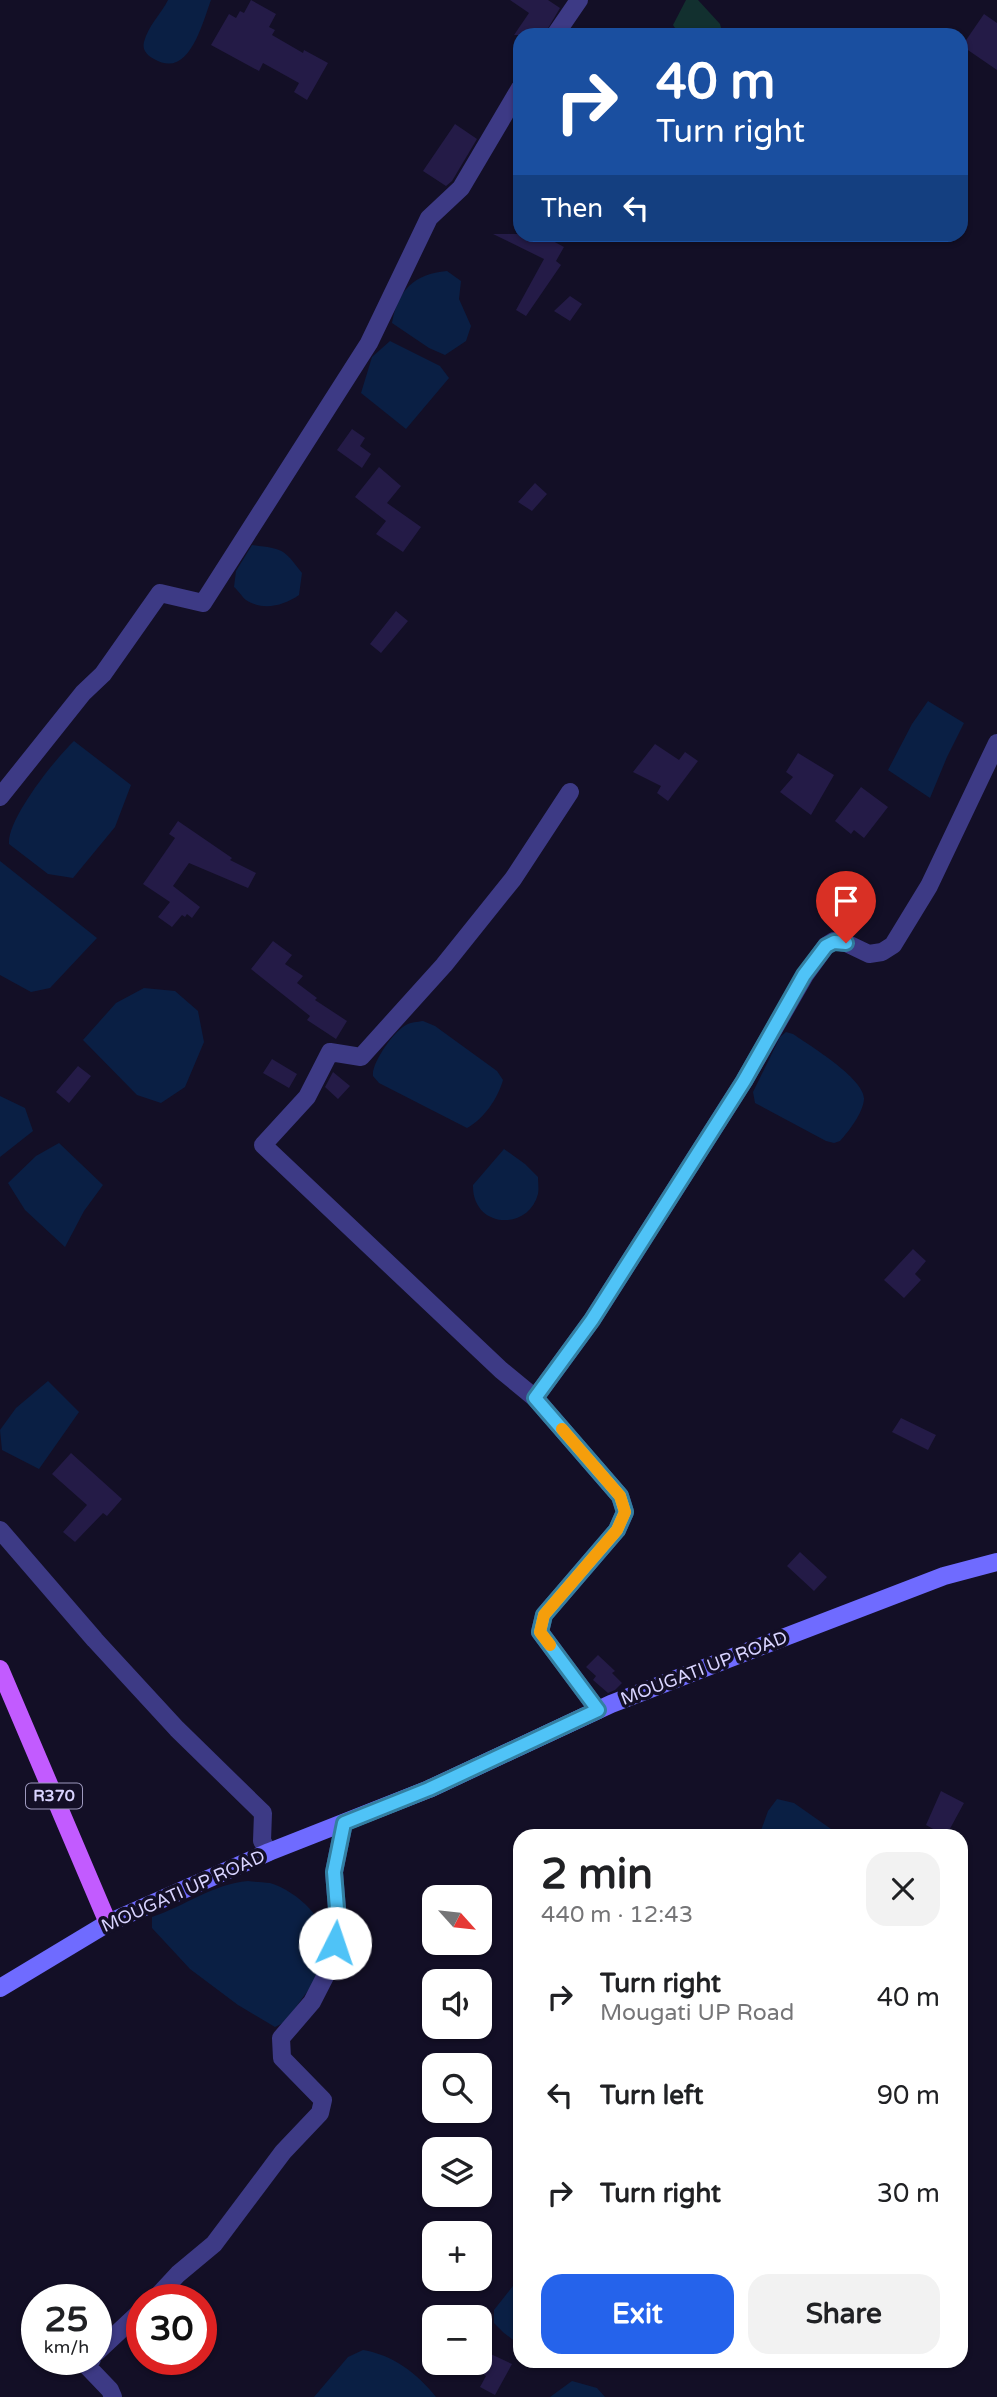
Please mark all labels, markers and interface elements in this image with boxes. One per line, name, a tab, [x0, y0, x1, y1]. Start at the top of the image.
text: 40 m	[656, 53, 775, 112]
icon: right	[541, 56, 632, 147]
text: Turn right	[656, 113, 805, 151]
icon: left	[617, 189, 655, 227]
text: Then	[541, 193, 603, 224]
pin	[816, 871, 876, 943]
icon: arrive	[827, 882, 865, 920]
street label: MOUGATI UP ROAD	[617, 1626, 791, 1710]
road number: R370	[26, 1784, 82, 1808]
street label: MOUGATI UP ROAD	[98, 1845, 268, 1937]
text: 2 min	[541, 1849, 653, 1900]
button: close	[866, 1852, 940, 1926]
north arrow	[422, 1885, 492, 1955]
map controls	[422, 1885, 492, 2375]
text: 440 m · 12:43	[541, 1901, 693, 1929]
position arrow	[298, 1906, 372, 1980]
text: Turn right	[600, 1968, 721, 1999]
button: sound	[422, 1969, 492, 2039]
icon: right	[541, 1978, 579, 2016]
text: 40 m	[877, 1982, 940, 2013]
text: Mougati UP Road	[600, 1999, 794, 2027]
button: search	[422, 2053, 492, 2123]
icon: left	[541, 2076, 579, 2114]
text: Turn left	[600, 2080, 703, 2111]
text: 90 m	[877, 2080, 940, 2111]
button: layers	[422, 2137, 492, 2207]
icon: right	[541, 2174, 579, 2212]
text: Turn right	[600, 2178, 721, 2209]
text: 30 m	[877, 2178, 940, 2209]
button: +	[422, 2221, 492, 2291]
button: Exit	[541, 2274, 734, 2354]
button: Share	[748, 2274, 940, 2354]
speed limit sign: 30	[126, 2284, 217, 2375]
text: 25	[45, 2299, 88, 2341]
button: −	[422, 2305, 492, 2375]
text: km/h	[44, 2336, 89, 2358]

